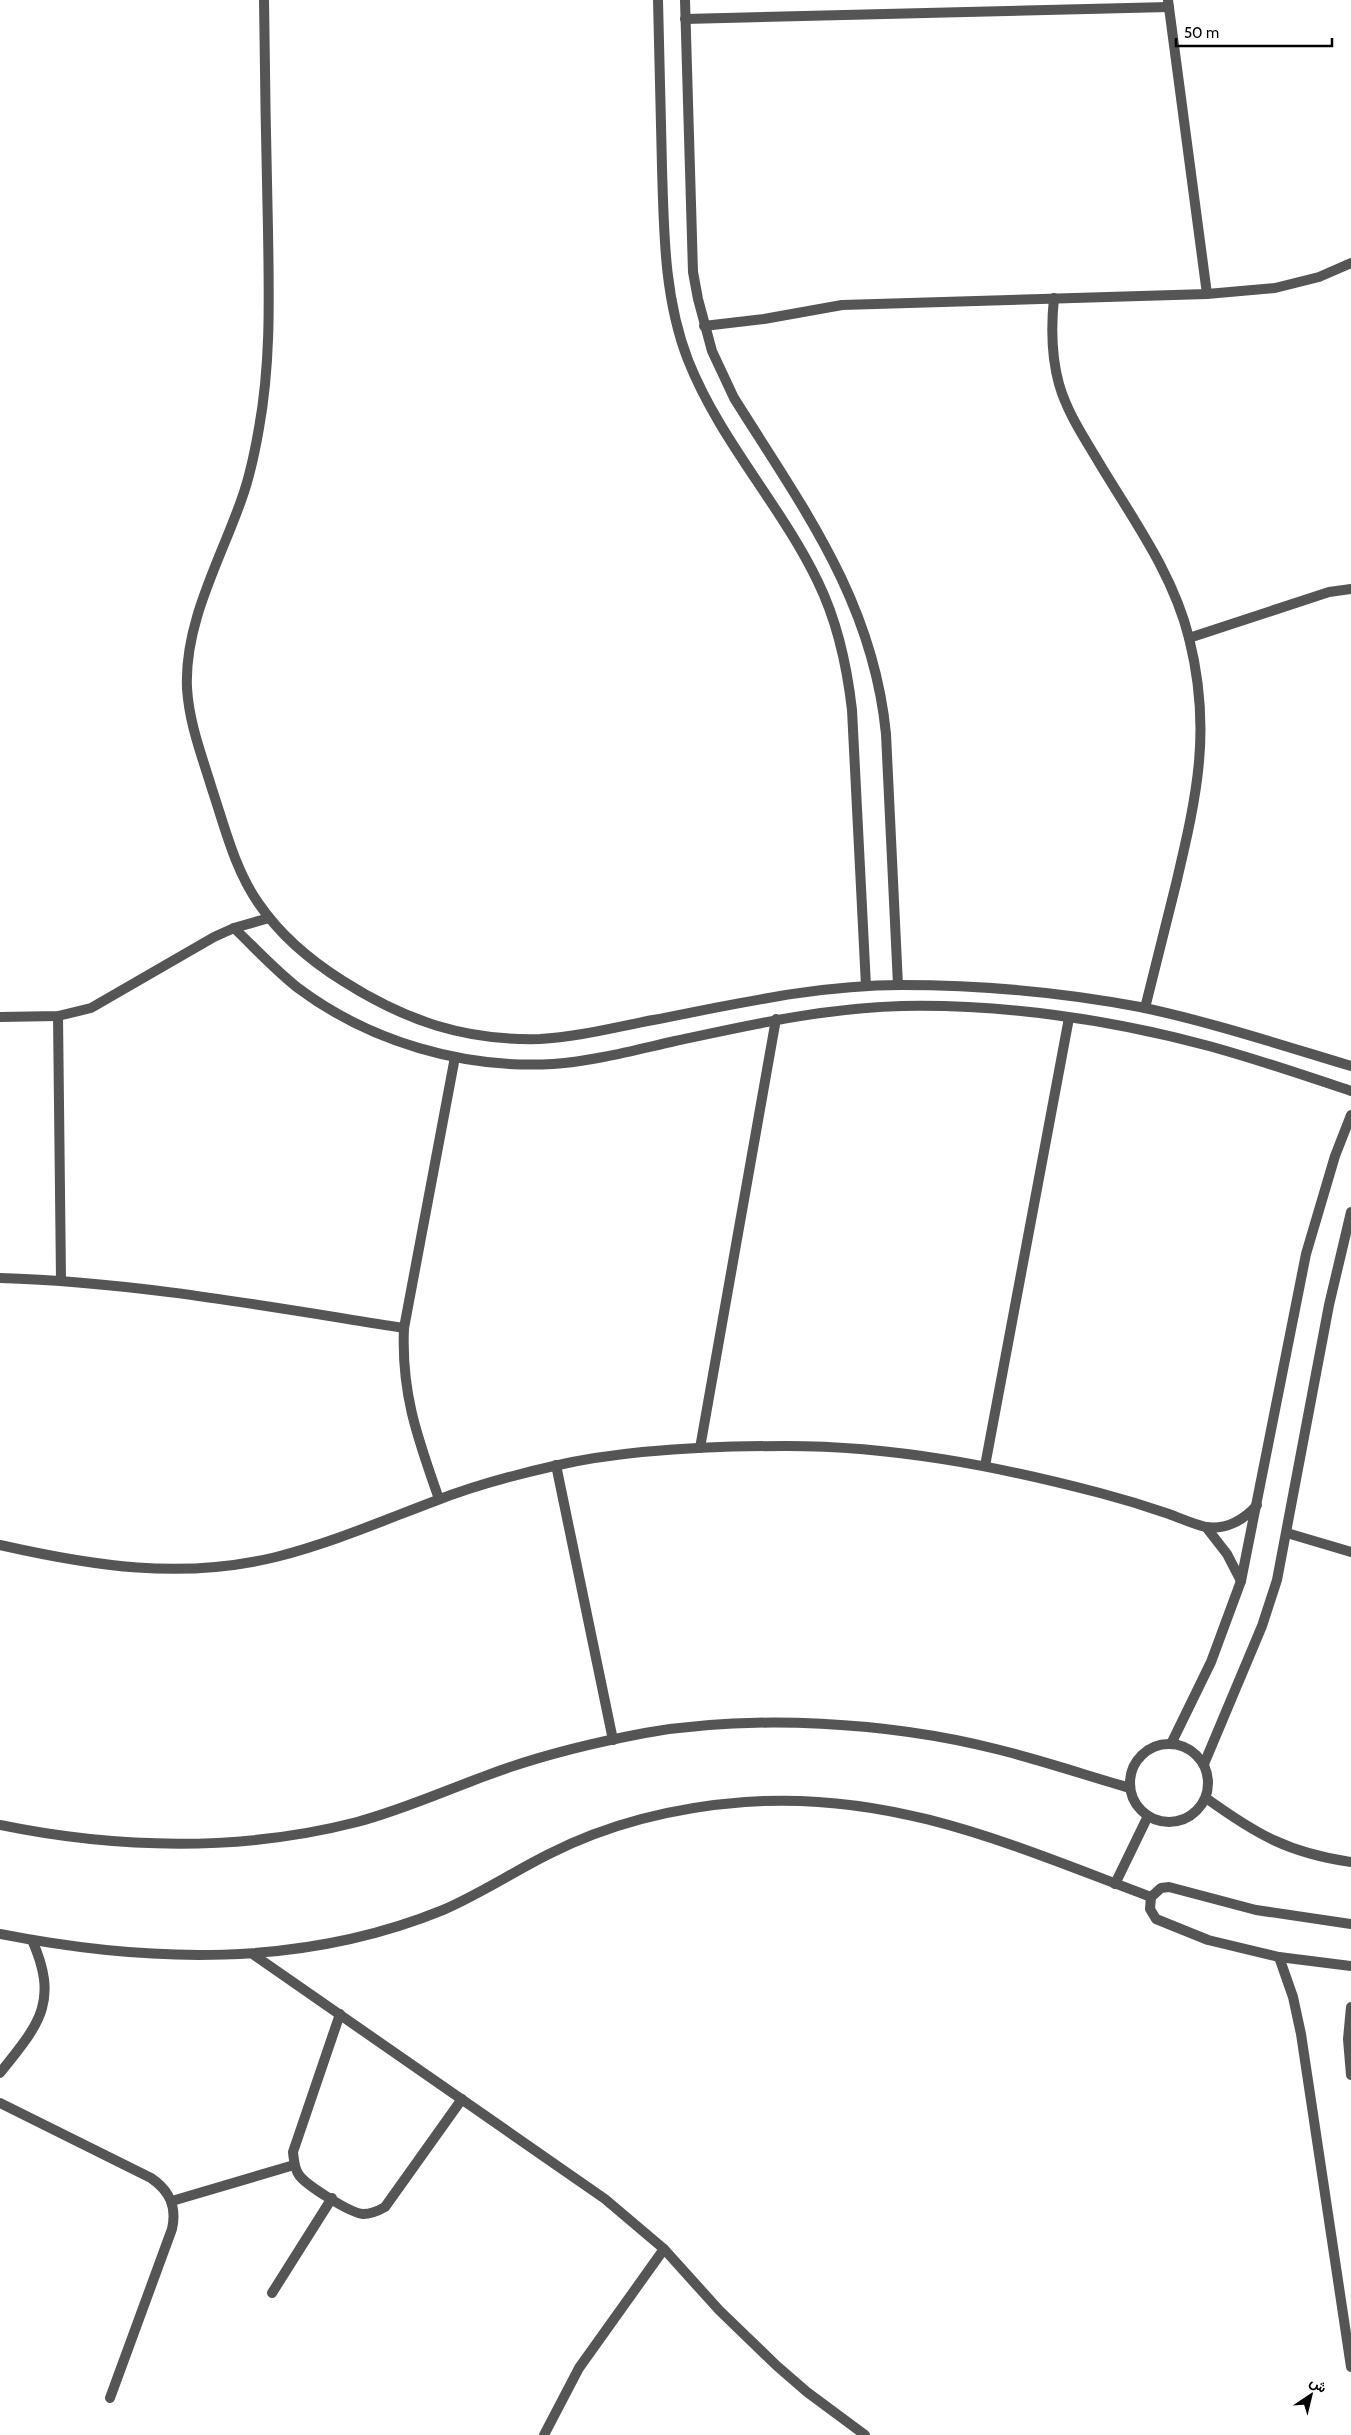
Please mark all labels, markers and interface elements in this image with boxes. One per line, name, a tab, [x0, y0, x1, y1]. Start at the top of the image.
scale bar	[1176, 15, 1332, 47]
text: 50 m	[1184, 24, 1219, 42]
north arrow	[1286, 2370, 1336, 2420]
text: ش	[1306, 2372, 1331, 2397]

